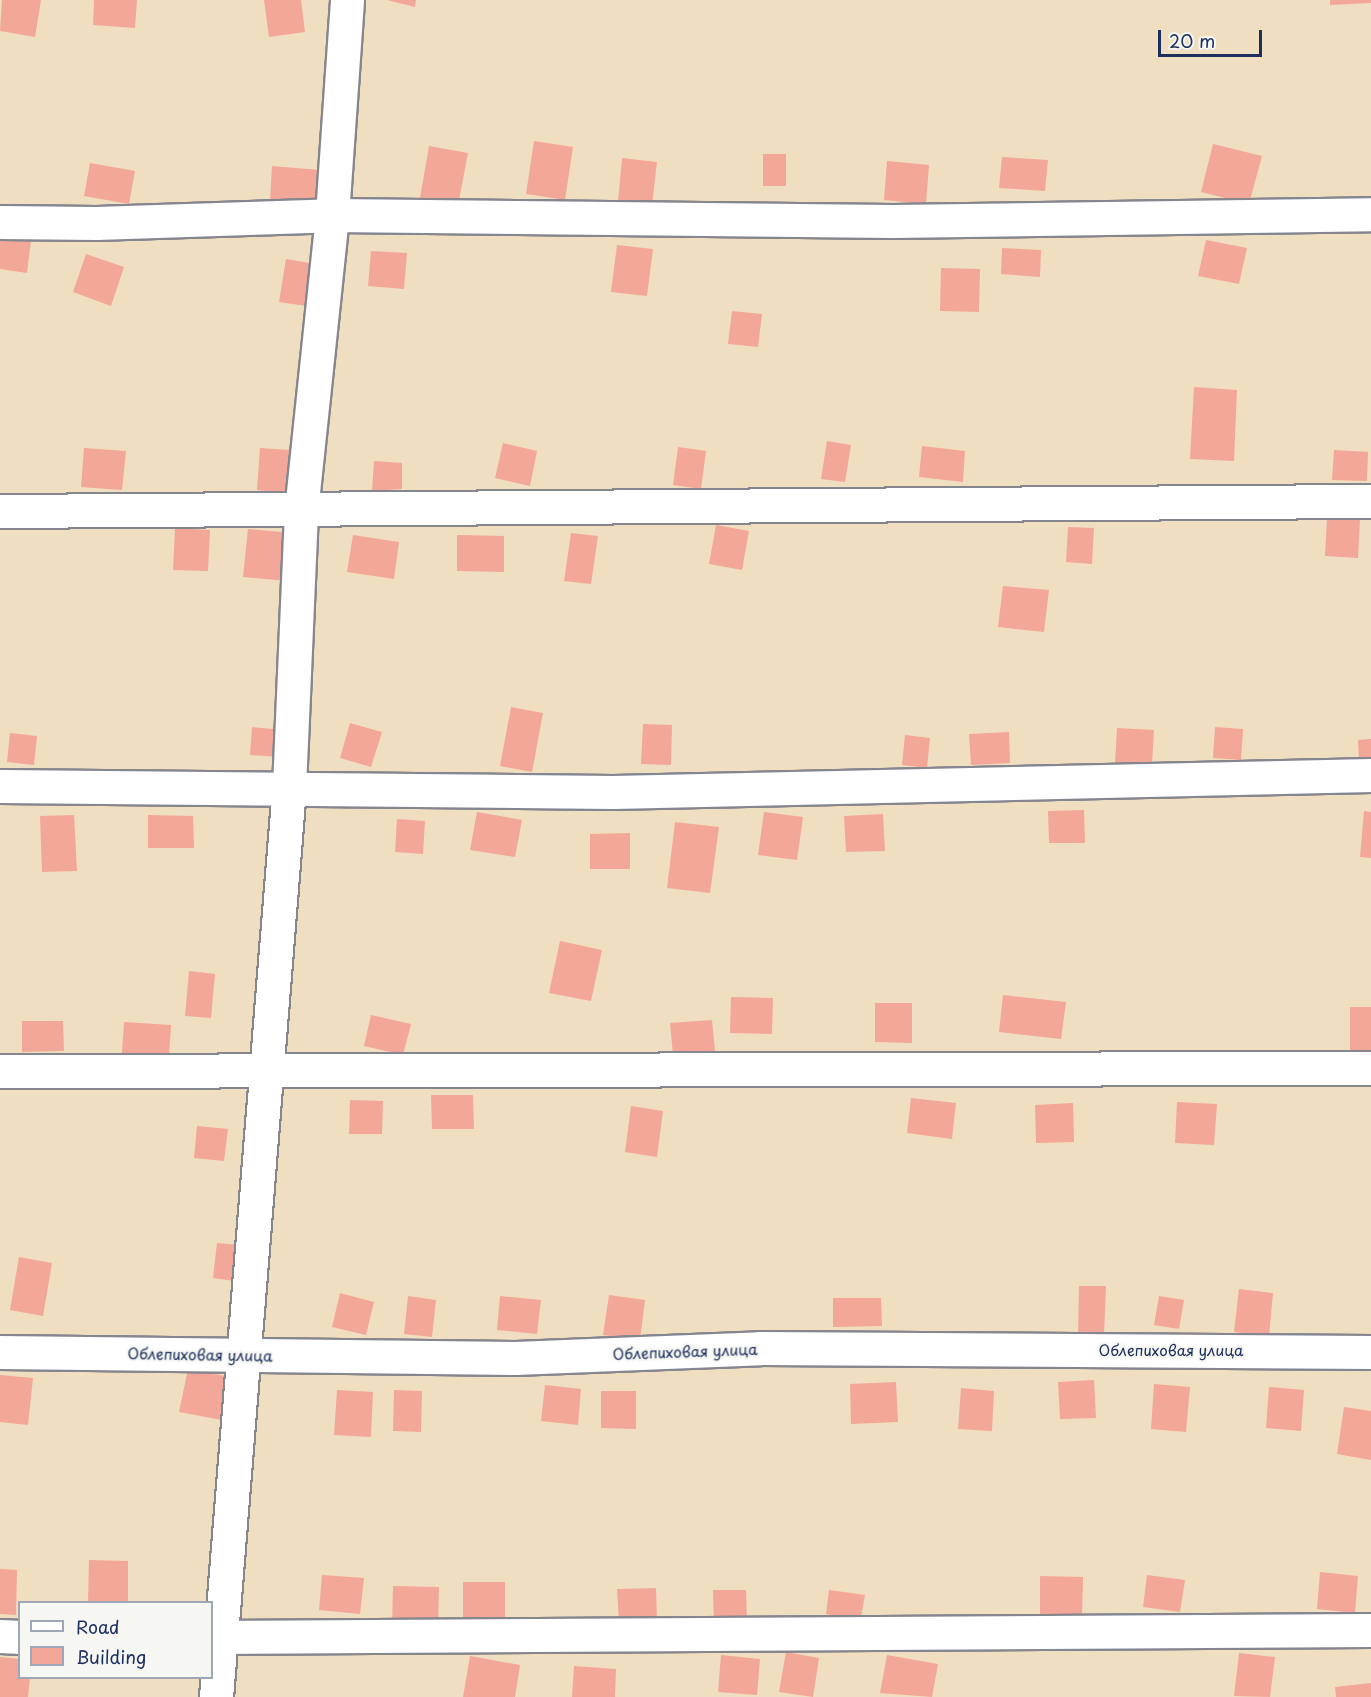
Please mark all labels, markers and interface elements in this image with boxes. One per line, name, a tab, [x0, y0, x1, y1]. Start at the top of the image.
scale bar	[1161, 18, 1264, 56]
text: 20 m	[1169, 27, 1215, 54]
street label: Облепиховая улица	[612, 1339, 758, 1363]
street label: Облепиховая улица	[1098, 1341, 1244, 1359]
street label: Облепиховая улица	[127, 1344, 273, 1364]
legend	[18, 1601, 213, 1679]
text: Road	[76, 1613, 120, 1640]
text: Building	[76, 1643, 146, 1670]

